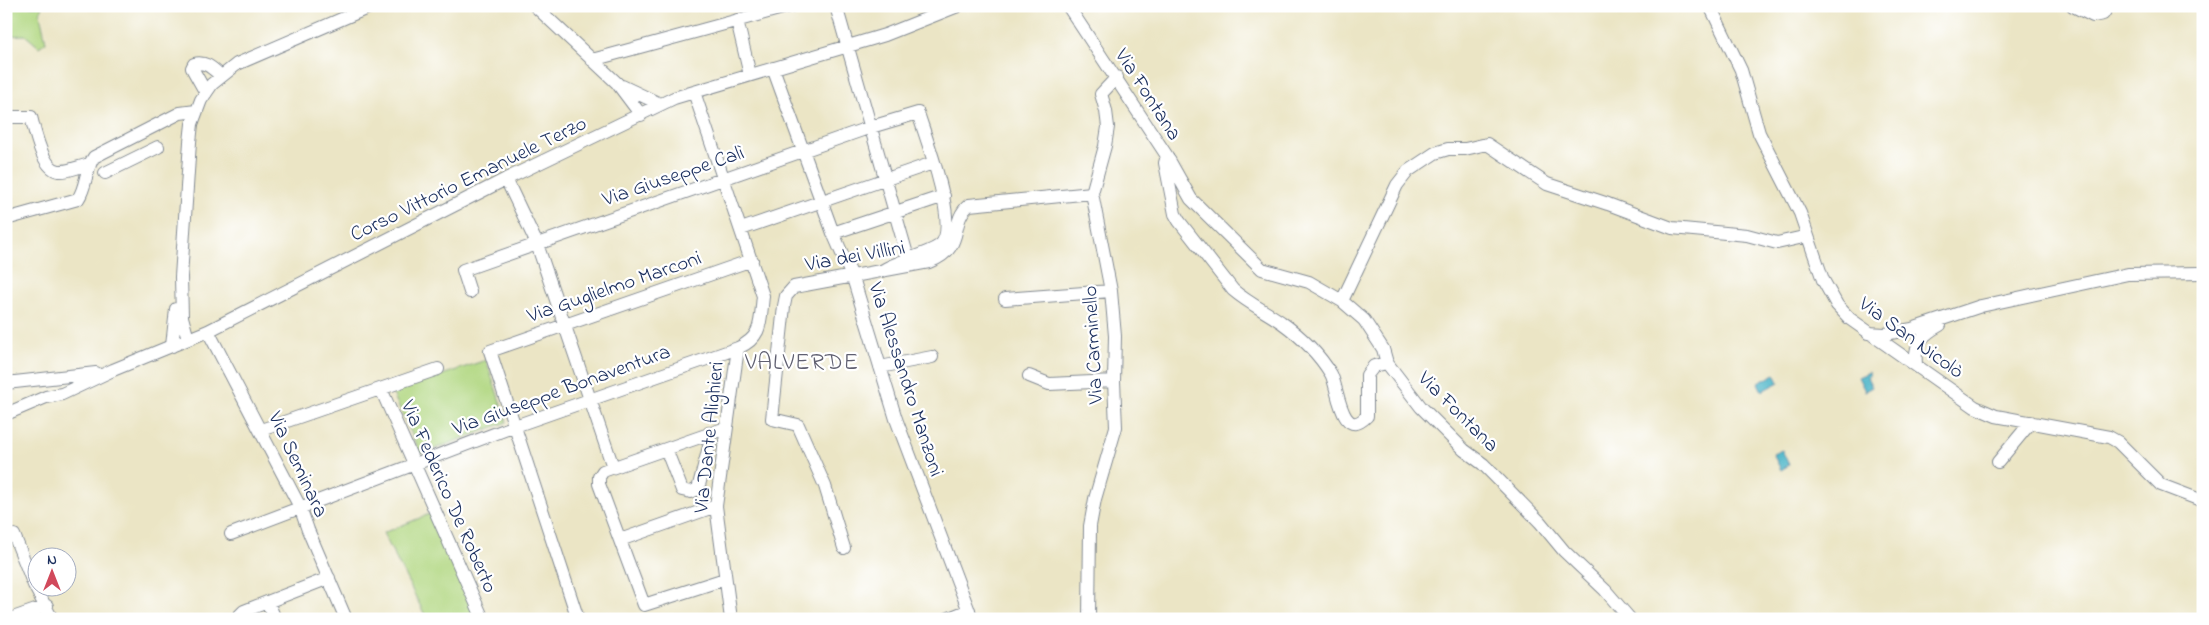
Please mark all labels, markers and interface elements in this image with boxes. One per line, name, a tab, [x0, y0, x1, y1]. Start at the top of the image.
street label: Via Fontana	[1106, 42, 1188, 147]
street label: Corso Vittorio Emanuele Terzo	[345, 109, 592, 250]
street label: Via Giuseppe Calì	[598, 139, 748, 215]
street label: Via dei Villini	[802, 233, 908, 281]
street label: Via Guglielmo Marconi	[522, 244, 707, 334]
street label: Via Alessandro Manzoni	[859, 277, 951, 481]
street label: Via Carminello	[1076, 285, 1112, 406]
street label: Via San Nicolò	[1851, 290, 1970, 387]
street label: Via Giuseppe Bonaventura	[448, 337, 675, 445]
district label: VALVERDE	[744, 346, 859, 381]
street label: Via Dante Alighieri	[687, 360, 735, 516]
street label: Via Fontana	[1409, 364, 1505, 460]
street label: Via Federico De Roberto	[392, 395, 504, 598]
street label: Via Seminara	[259, 406, 335, 523]
north arrow	[28, 548, 78, 598]
text: N	[47, 550, 57, 571]

